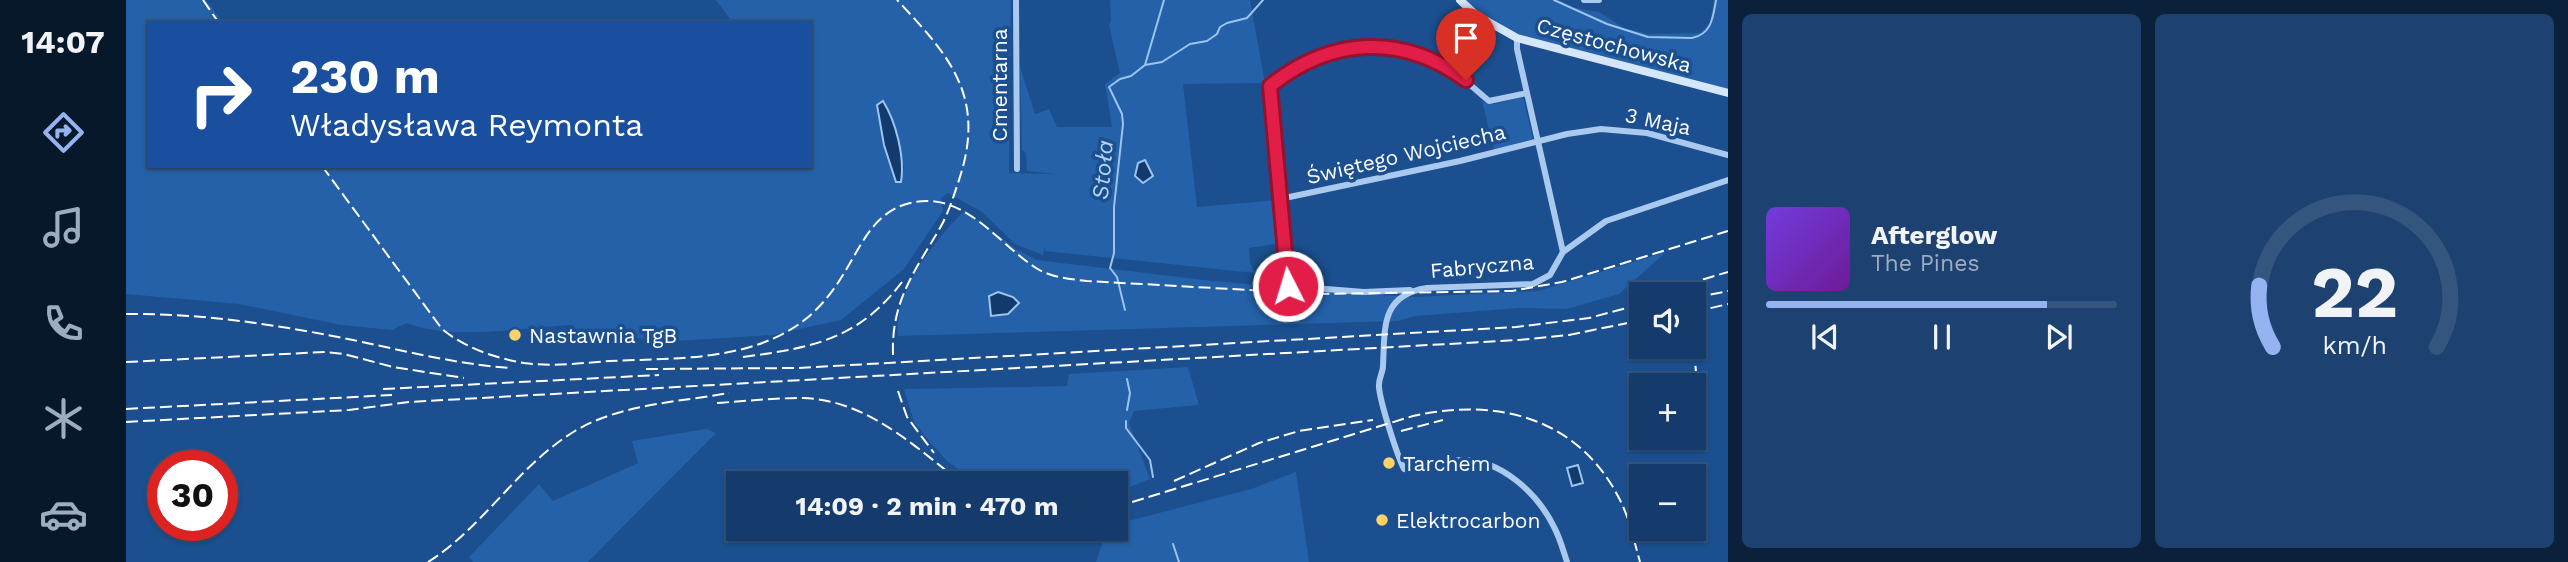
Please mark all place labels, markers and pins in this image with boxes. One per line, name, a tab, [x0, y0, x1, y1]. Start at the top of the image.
pin	[1436, 8, 1496, 80]
place label: Nastawnia TgB	[529, 323, 677, 348]
marker: Nastawnia TgB	[507, 327, 523, 343]
place label: Tarchem	[1403, 451, 1491, 476]
marker: Tarchem	[1381, 455, 1397, 471]
place label: Elektrocarbon	[1396, 508, 1540, 533]
marker: Elektrocarbon	[1374, 512, 1390, 528]

